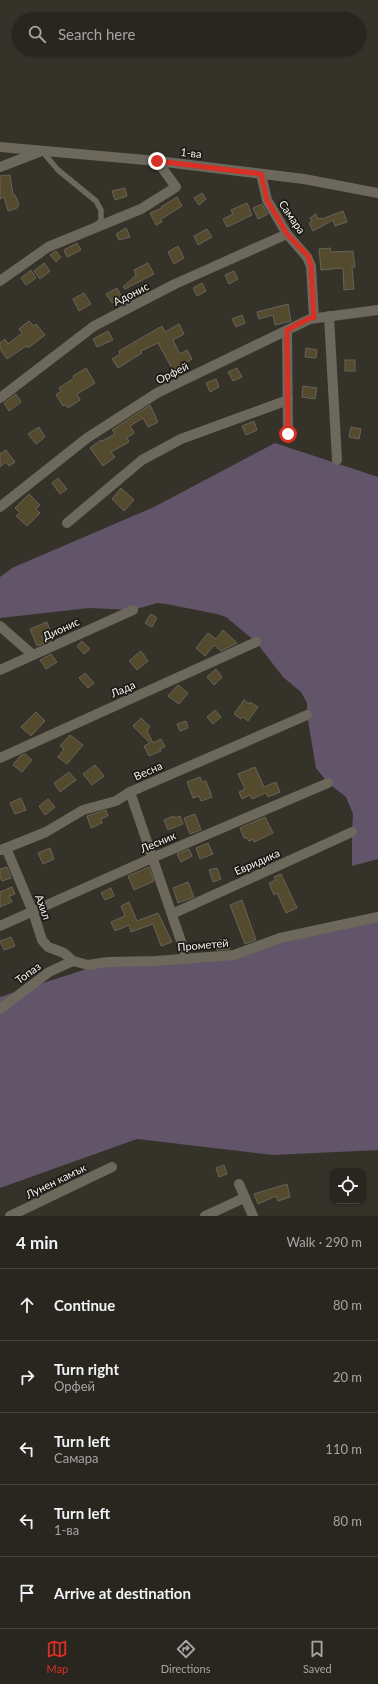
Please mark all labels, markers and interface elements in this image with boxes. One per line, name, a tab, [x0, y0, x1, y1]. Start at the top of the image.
search box	[12, 12, 366, 56]
icon: search	[26, 23, 48, 45]
text: Search here	[58, 25, 135, 43]
street label: 1-ва	[180, 145, 202, 160]
route end	[148, 152, 166, 170]
street label: Самара	[276, 197, 308, 236]
street label: Адонис	[111, 279, 151, 308]
street label: Орфей	[153, 359, 190, 386]
route start	[279, 425, 297, 443]
street label: Дионис	[40, 614, 81, 643]
street label: Лада	[108, 677, 137, 700]
street label: Весна	[132, 759, 164, 783]
street label: Лесник	[137, 828, 178, 855]
street label: Евридика	[232, 846, 282, 877]
street label: Ахил	[33, 893, 54, 921]
street label: Прометей	[177, 936, 229, 953]
street label: Топаз	[13, 959, 43, 986]
street label: Лунен камък	[23, 1160, 88, 1201]
map controls	[330, 1168, 366, 1204]
button: locate	[330, 1168, 366, 1204]
text: 4 min	[16, 1232, 58, 1253]
text: Walk · 290 m	[286, 1234, 362, 1250]
icon: ahead	[16, 1294, 38, 1316]
text: Continue	[54, 1296, 115, 1314]
text: 80 m	[333, 1297, 362, 1313]
text: Turn right	[54, 1360, 119, 1378]
icon: right	[16, 1366, 38, 1388]
text: 20 m	[333, 1369, 362, 1385]
text: Орфей	[54, 1378, 95, 1394]
text: Turn left	[54, 1432, 110, 1450]
icon: left	[16, 1438, 38, 1460]
text: 110 m	[325, 1441, 362, 1457]
text: Самара	[54, 1450, 99, 1466]
text: Turn left	[54, 1504, 110, 1522]
icon: left	[16, 1510, 38, 1532]
text: 80 m	[333, 1513, 362, 1529]
text: 1-ва	[54, 1522, 79, 1538]
icon: arrive	[16, 1582, 38, 1604]
text: Arrive at destination	[54, 1584, 191, 1602]
tab: Map	[46, 1638, 68, 1675]
tab: Directions	[161, 1638, 210, 1675]
tab: Saved	[303, 1638, 332, 1675]

